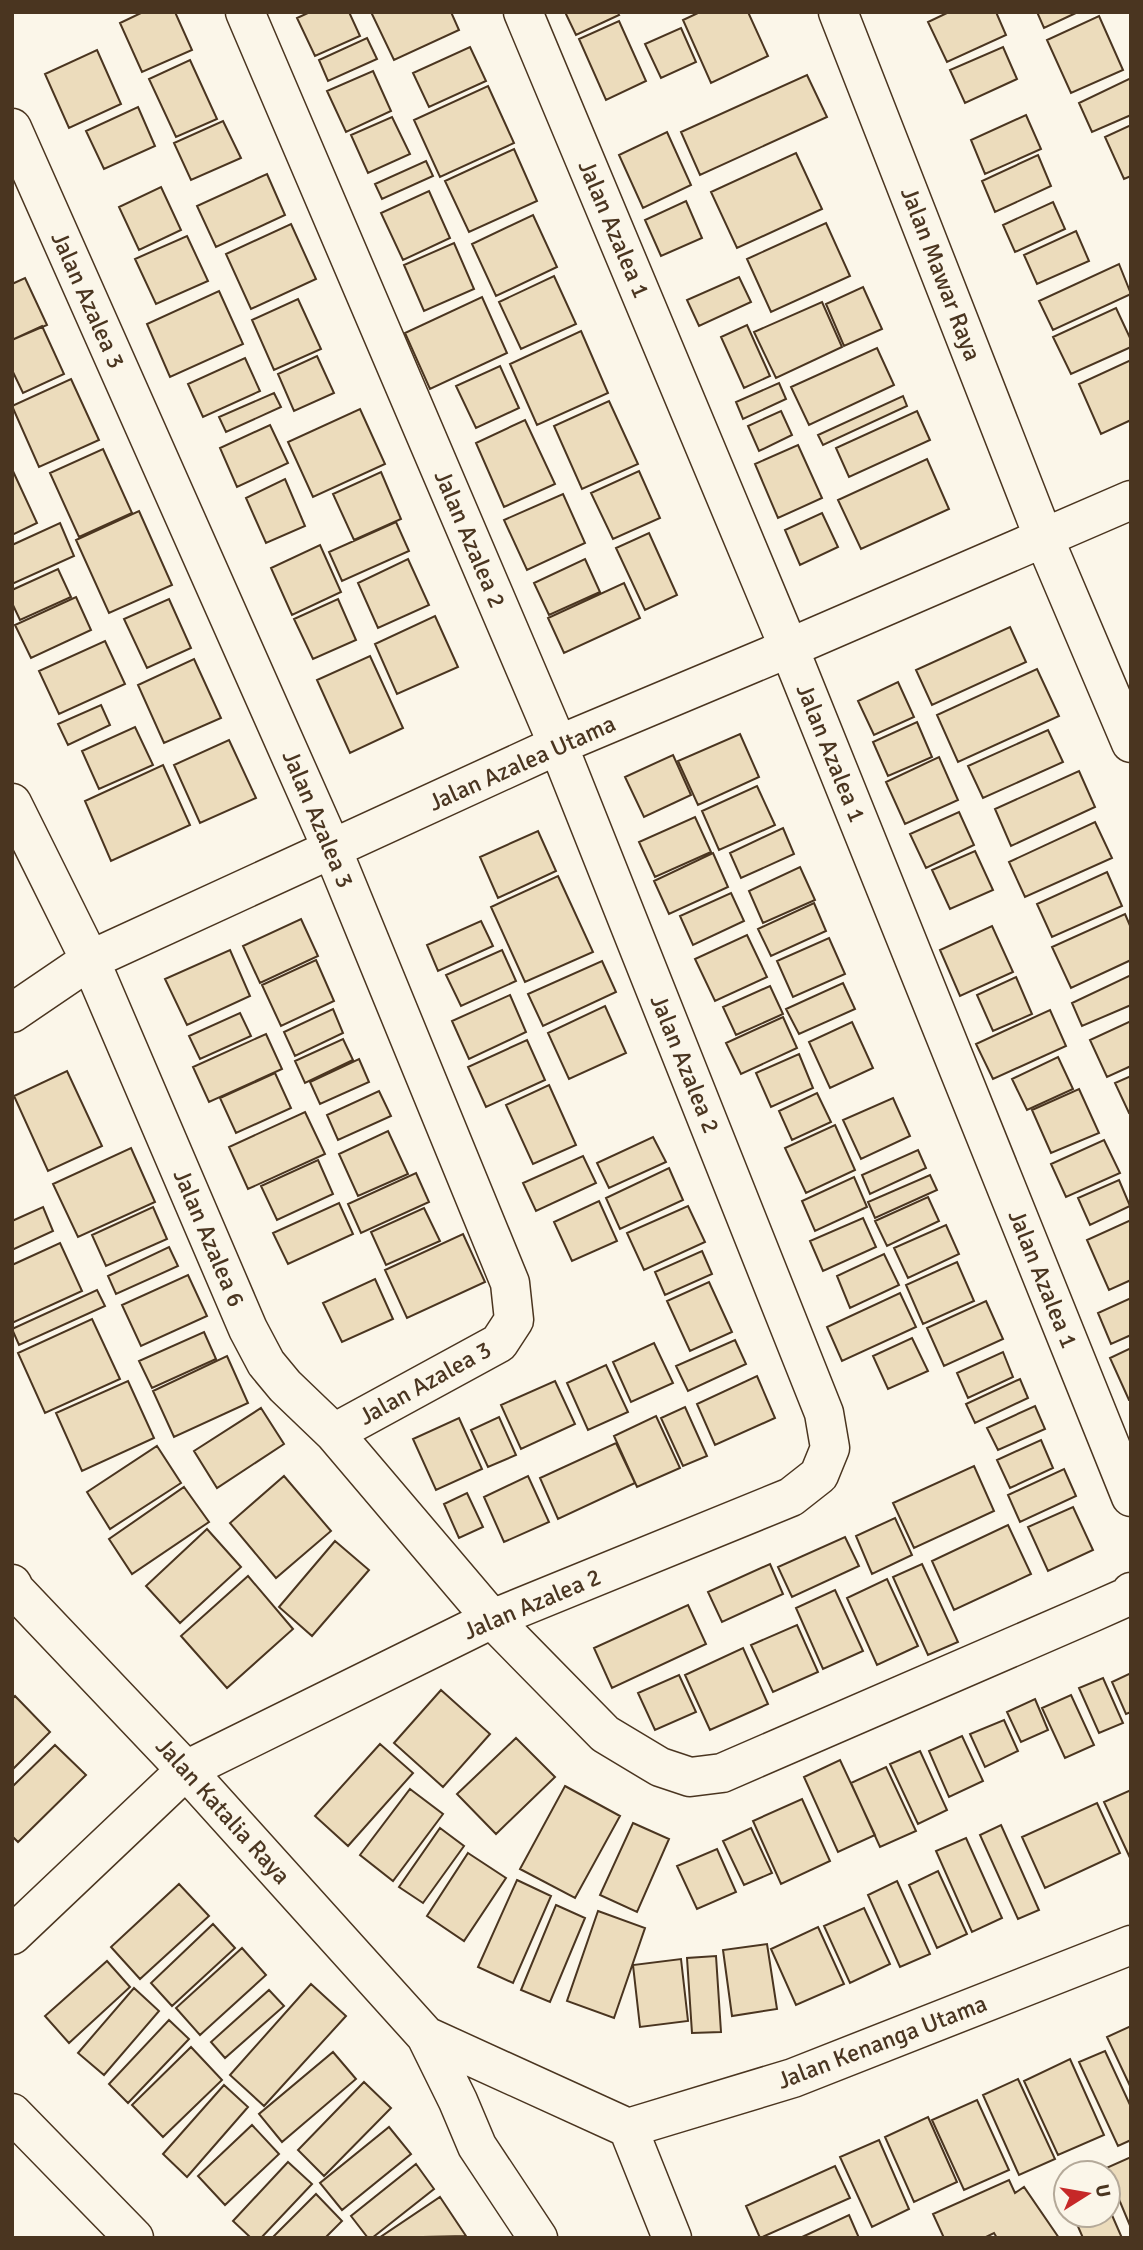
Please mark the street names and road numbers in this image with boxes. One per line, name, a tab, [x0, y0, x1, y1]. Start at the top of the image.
street label: Jalan Azalea 1	[572, 156, 656, 302]
street label: Jalan Mawar Raya	[894, 183, 988, 365]
street label: Jalan Azalea 3	[44, 227, 132, 373]
street label: Jalan Azalea 2	[428, 466, 512, 612]
street label: Jalan Azalea 1	[790, 679, 872, 827]
street label: Jalan Azalea Utama	[424, 708, 620, 818]
street label: Jalan Azalea 3	[276, 746, 360, 892]
street label: Jalan Azalea 2	[644, 990, 726, 1138]
street label: Jalan Azalea 6	[167, 1165, 251, 1311]
street label: Jalan Azalea 1	[1002, 1205, 1084, 1353]
street label: Jalan Azalea 3	[354, 1334, 496, 1432]
street label: Jalan Azalea 2	[459, 1562, 605, 1646]
street label: Jalan Katalia Raya	[149, 1732, 297, 1890]
street label: Jalan Kenanga Utama	[773, 1988, 991, 2096]

